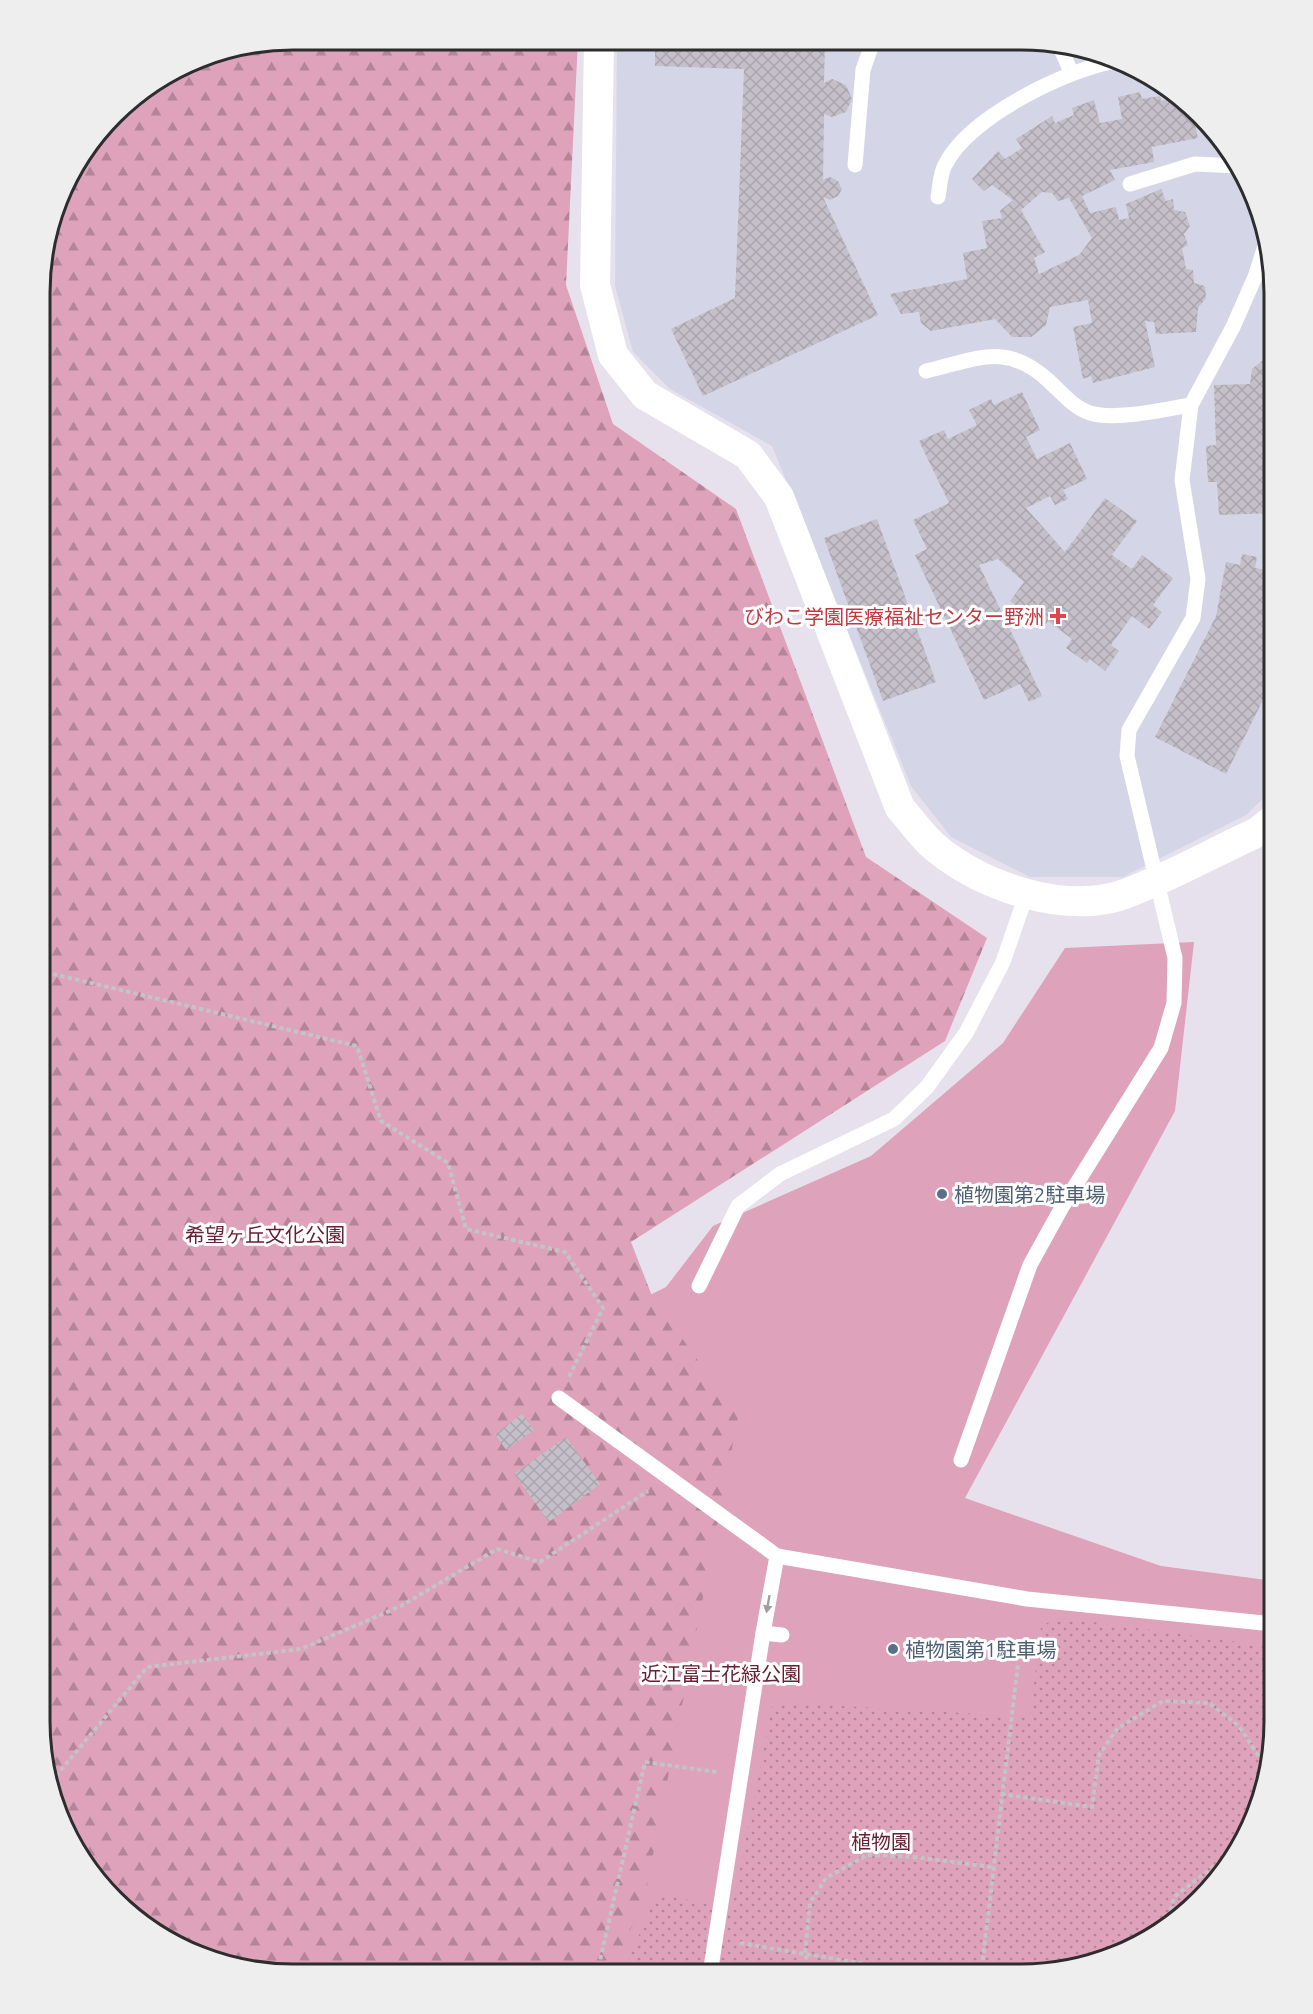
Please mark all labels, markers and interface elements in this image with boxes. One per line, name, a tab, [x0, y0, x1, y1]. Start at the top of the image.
place label: びわこ学園医療福祉センター野洲	[744, 605, 1044, 628]
marker: びわこ学園医療福祉センター野洲	[1049, 607, 1067, 625]
place label: 植物園第2駐車場	[954, 1183, 1105, 1206]
marker: 植物園第2駐車場	[935, 1187, 949, 1201]
park label: 希望ヶ丘文化公園	[185, 1223, 345, 1246]
one-way arrow	[763, 1595, 772, 1614]
place label: 植物園第1駐車場	[905, 1638, 1056, 1661]
marker: 植物園第1駐車場	[886, 1642, 900, 1656]
park label: 近江富士花緑公園	[641, 1662, 801, 1685]
park label: 植物園	[851, 1830, 911, 1853]

